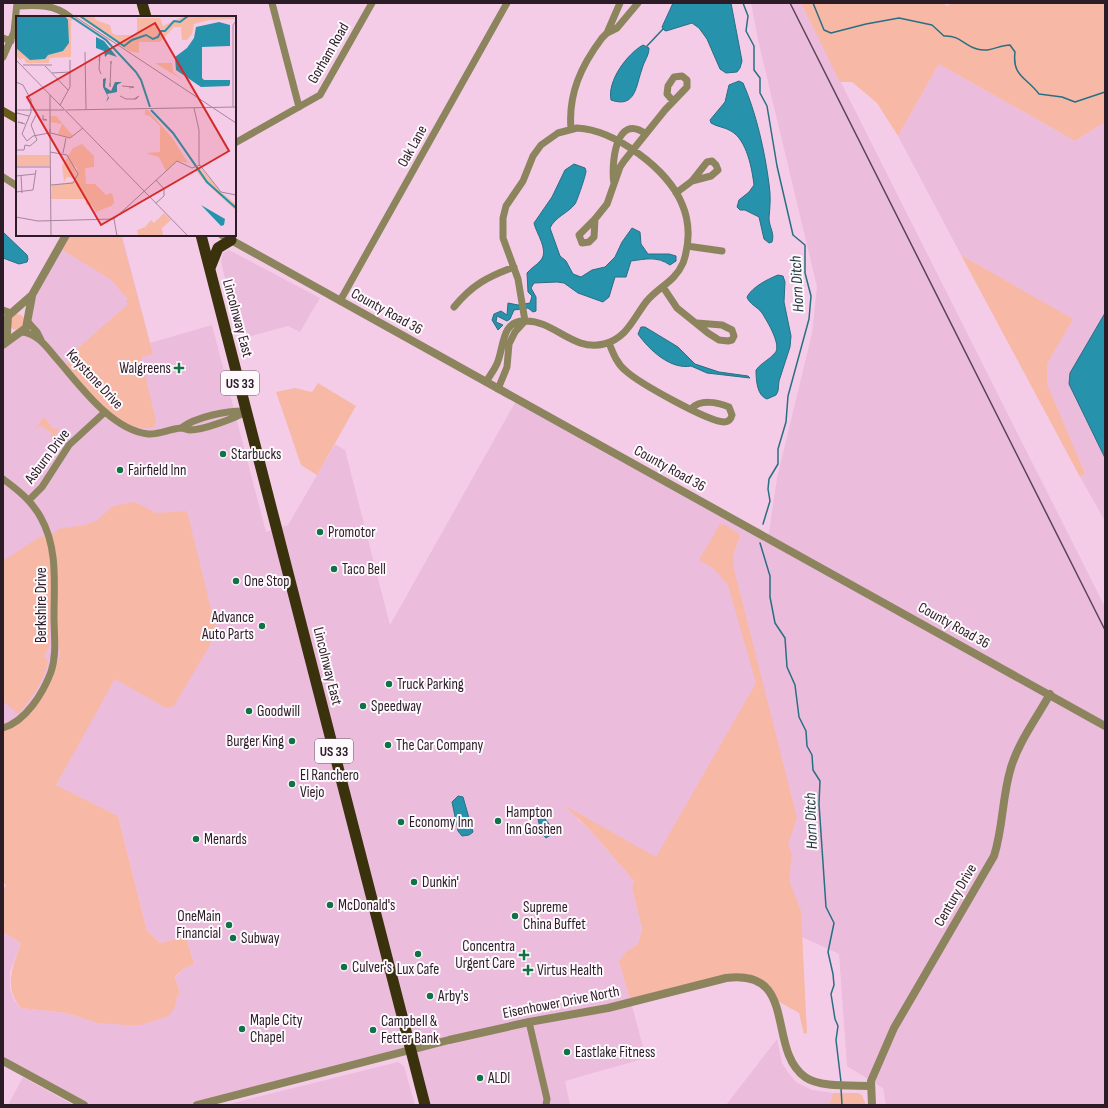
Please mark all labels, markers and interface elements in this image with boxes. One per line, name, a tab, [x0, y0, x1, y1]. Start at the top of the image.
inset map	[16, 16, 236, 236]
street label: Gorham Road	[303, 19, 353, 87]
street label: Oak Lane	[393, 122, 432, 170]
water label: Horn Ditch	[787, 255, 808, 313]
street label: Lincolnway East	[218, 277, 257, 360]
street label: County Road 36	[348, 284, 426, 339]
street label: Keystone Drive	[62, 345, 127, 413]
place label: Walgreens	[119, 359, 171, 378]
marker: Walgreens	[174, 363, 184, 373]
road number: US 33	[221, 371, 259, 395]
street label: Asburn Drive	[20, 425, 74, 488]
street label: County Road 36	[631, 441, 709, 496]
place label: Starbucks	[231, 445, 281, 464]
marker: Starbucks	[218, 449, 228, 459]
place label: Fairfield Inn	[128, 461, 186, 480]
marker: Fairfield Inn	[115, 465, 125, 475]
place label: Promotor	[328, 523, 376, 542]
marker: Promotor	[315, 527, 325, 537]
place label: Taco Bell	[342, 560, 386, 579]
marker: Taco Bell	[329, 564, 339, 574]
street label: Berkshire Drive	[32, 567, 51, 643]
place label: One Stop	[244, 572, 290, 591]
marker: One Stop	[231, 576, 241, 586]
street label: County Road 36	[915, 598, 993, 653]
place label: Advance Auto Parts	[201, 608, 254, 644]
marker: Advance Auto Parts	[257, 621, 267, 631]
street label: Lincolnway East	[309, 625, 346, 708]
place label: Truck Parking	[397, 675, 464, 694]
marker: Truck Parking	[384, 679, 394, 689]
place label: Speedway	[371, 697, 422, 716]
marker: Speedway	[358, 701, 368, 711]
place label: Goodwill	[257, 702, 300, 721]
marker: Goodwill	[244, 706, 254, 716]
place label: Burger King	[226, 732, 284, 751]
marker: Burger King	[287, 736, 297, 746]
place label: The Car Company	[396, 736, 484, 755]
road number: US 33	[315, 739, 353, 763]
marker: The Car Company	[383, 740, 393, 750]
place label: El Ranchero Viejo	[300, 766, 359, 802]
marker: El Ranchero Viejo	[287, 779, 297, 789]
water label: Horn Ditch	[801, 792, 822, 849]
place label: Hampton Inn Goshen	[506, 803, 562, 839]
place label: Economy Inn	[409, 813, 474, 832]
marker: Hampton Inn Goshen	[493, 816, 503, 826]
marker: Economy Inn	[396, 817, 406, 827]
place label: Menards	[204, 830, 247, 849]
marker: Menards	[191, 834, 201, 844]
street label: Century Drive	[930, 860, 981, 930]
place label: Dunkin'	[422, 873, 459, 892]
marker: Dunkin'	[409, 877, 419, 887]
place label: McDonald's	[338, 896, 396, 915]
place label: Supreme China Buffet	[523, 898, 586, 934]
marker: McDonald's	[325, 900, 335, 910]
place label: OneMain Financial	[176, 907, 221, 943]
marker: Supreme China Buffet	[510, 911, 520, 921]
marker: OneMain Financial	[224, 920, 234, 930]
place label: Subway	[241, 929, 280, 948]
marker: Subway	[228, 933, 238, 943]
place label: Concentra Urgent Care	[455, 937, 515, 973]
marker: Lux Cafe	[413, 949, 423, 959]
marker: Concentra Urgent Care	[518, 949, 530, 961]
place label: Culver's	[352, 958, 392, 977]
place label: Lux Cafe	[397, 960, 439, 979]
place label: Virtus Health	[537, 961, 603, 980]
marker: Culver's	[339, 962, 349, 972]
marker: Virtus Health	[522, 964, 534, 976]
street label: Eisenhower Drive North	[501, 982, 621, 1023]
place label: Arby's	[437, 987, 469, 1006]
marker: Arby's	[425, 991, 435, 1001]
place label: Maple City Chapel	[250, 1011, 303, 1047]
place label: Campbell & Fetter Bank	[381, 1012, 439, 1048]
marker: Maple City Chapel	[237, 1024, 247, 1034]
marker: Campbell & Fetter Bank	[368, 1025, 378, 1035]
place label: Eastlake Fitness	[575, 1043, 656, 1062]
marker: Eastlake Fitness	[562, 1047, 572, 1057]
place label: ALDI	[487, 1069, 510, 1088]
marker: ALDI	[475, 1073, 485, 1083]

